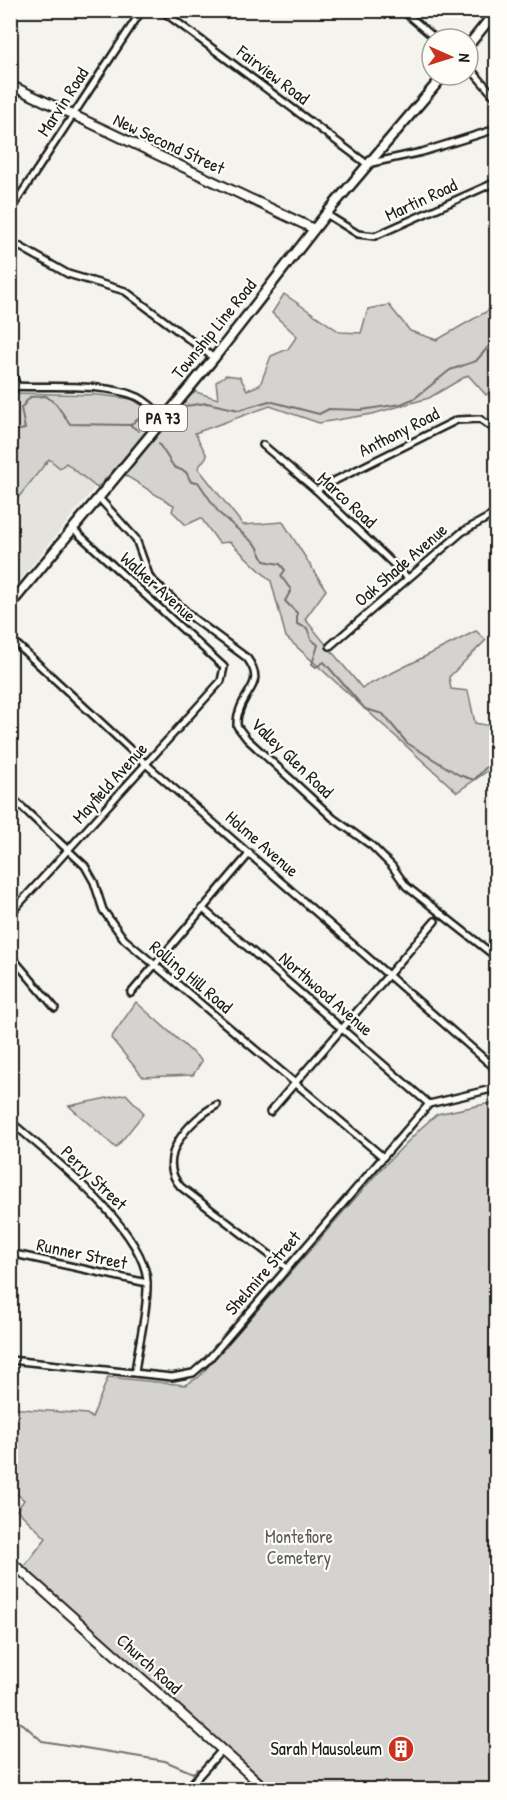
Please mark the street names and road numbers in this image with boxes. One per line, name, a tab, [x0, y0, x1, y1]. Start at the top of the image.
street label: Fairview Road	[231, 38, 315, 110]
street label: Marvin Road	[31, 62, 94, 141]
street label: New Second Street	[110, 107, 230, 181]
street label: Martin Road	[381, 172, 461, 227]
street label: Township Line Road	[165, 273, 262, 384]
street label: Anthony Road	[354, 401, 443, 463]
road number: PA 73	[139, 405, 187, 431]
street label: Marco Road	[312, 466, 382, 534]
street label: Oak Shade Avenue	[349, 517, 452, 612]
street label: Walker Avenue	[115, 546, 202, 627]
street label: Valley Glen Road	[245, 712, 339, 804]
street label: Mayfield Avenue	[66, 737, 153, 829]
street label: Holme Avenue	[220, 805, 304, 882]
street label: Rolling Hill Road	[144, 934, 238, 1019]
street label: Northwood Avenue	[274, 946, 379, 1041]
street label: Perry Street	[56, 1140, 134, 1216]
street label: Shelmire Street	[219, 1225, 307, 1320]
street label: Runner Street	[35, 1232, 130, 1275]
street label: Church Road	[111, 1628, 187, 1700]

